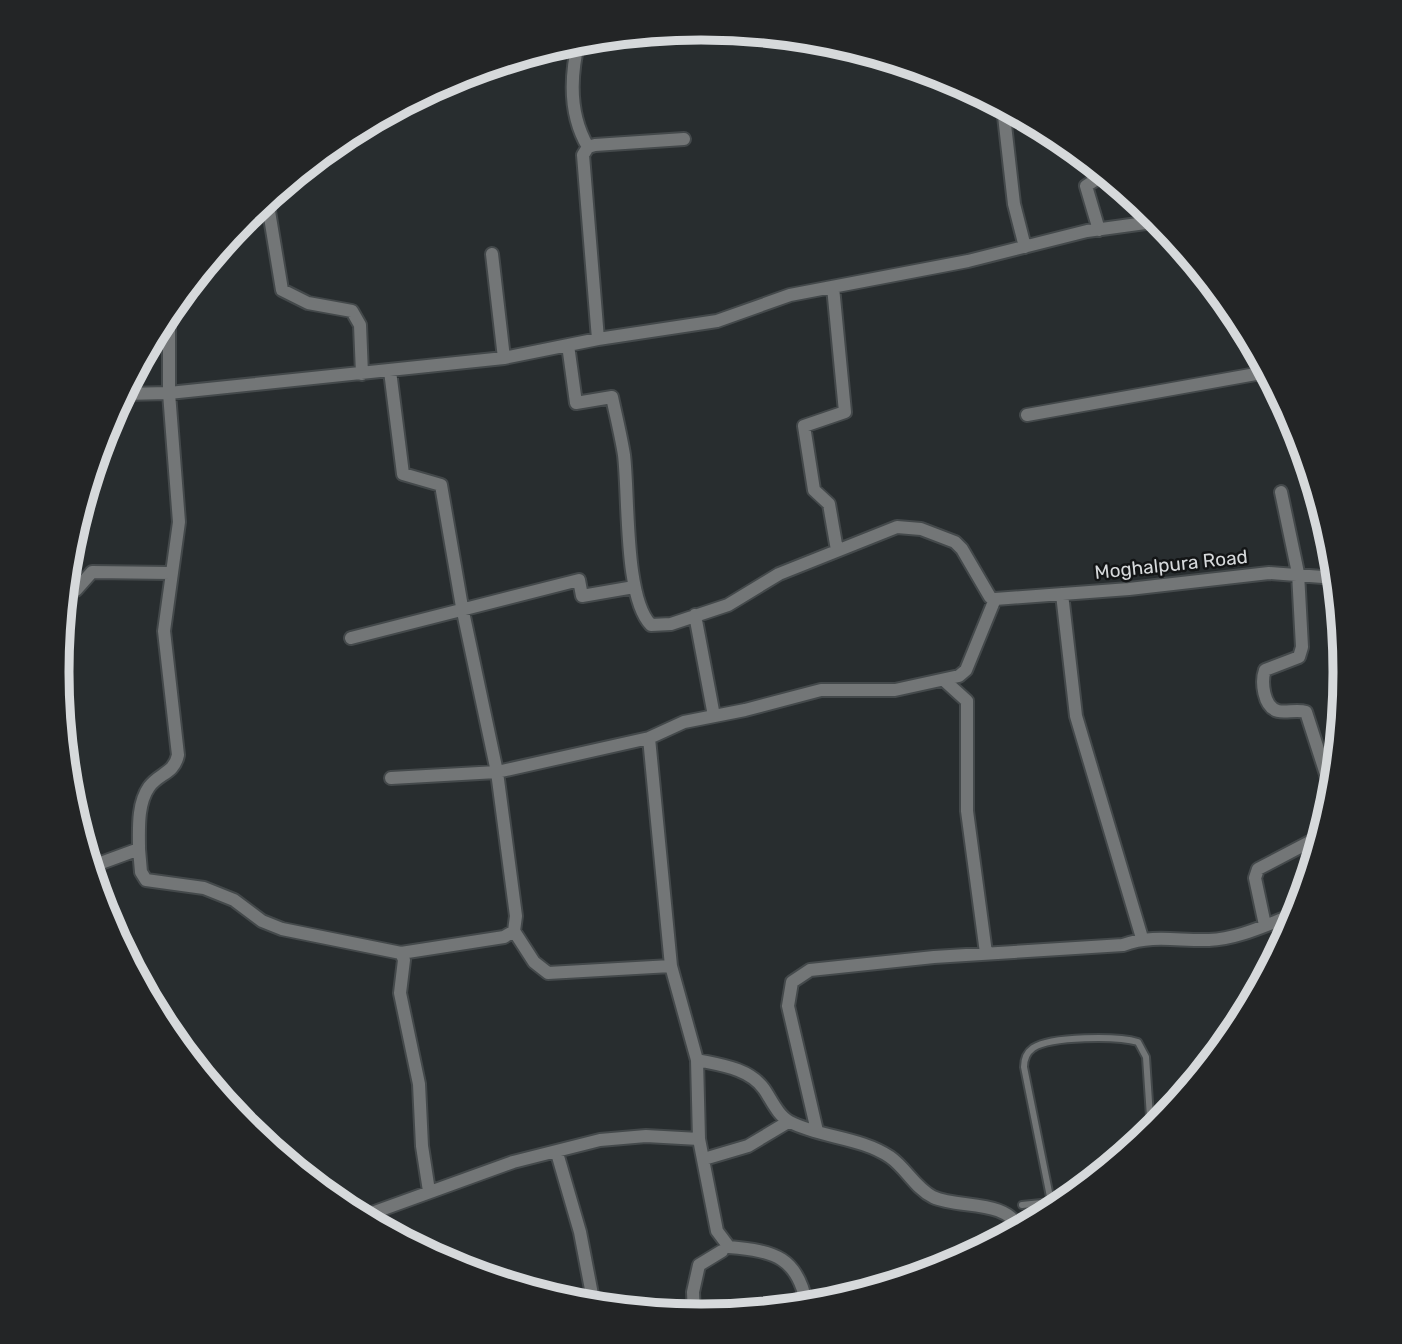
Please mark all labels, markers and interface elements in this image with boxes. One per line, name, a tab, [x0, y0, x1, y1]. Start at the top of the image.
street label: Moghalpura Road	[1093, 545, 1249, 584]

